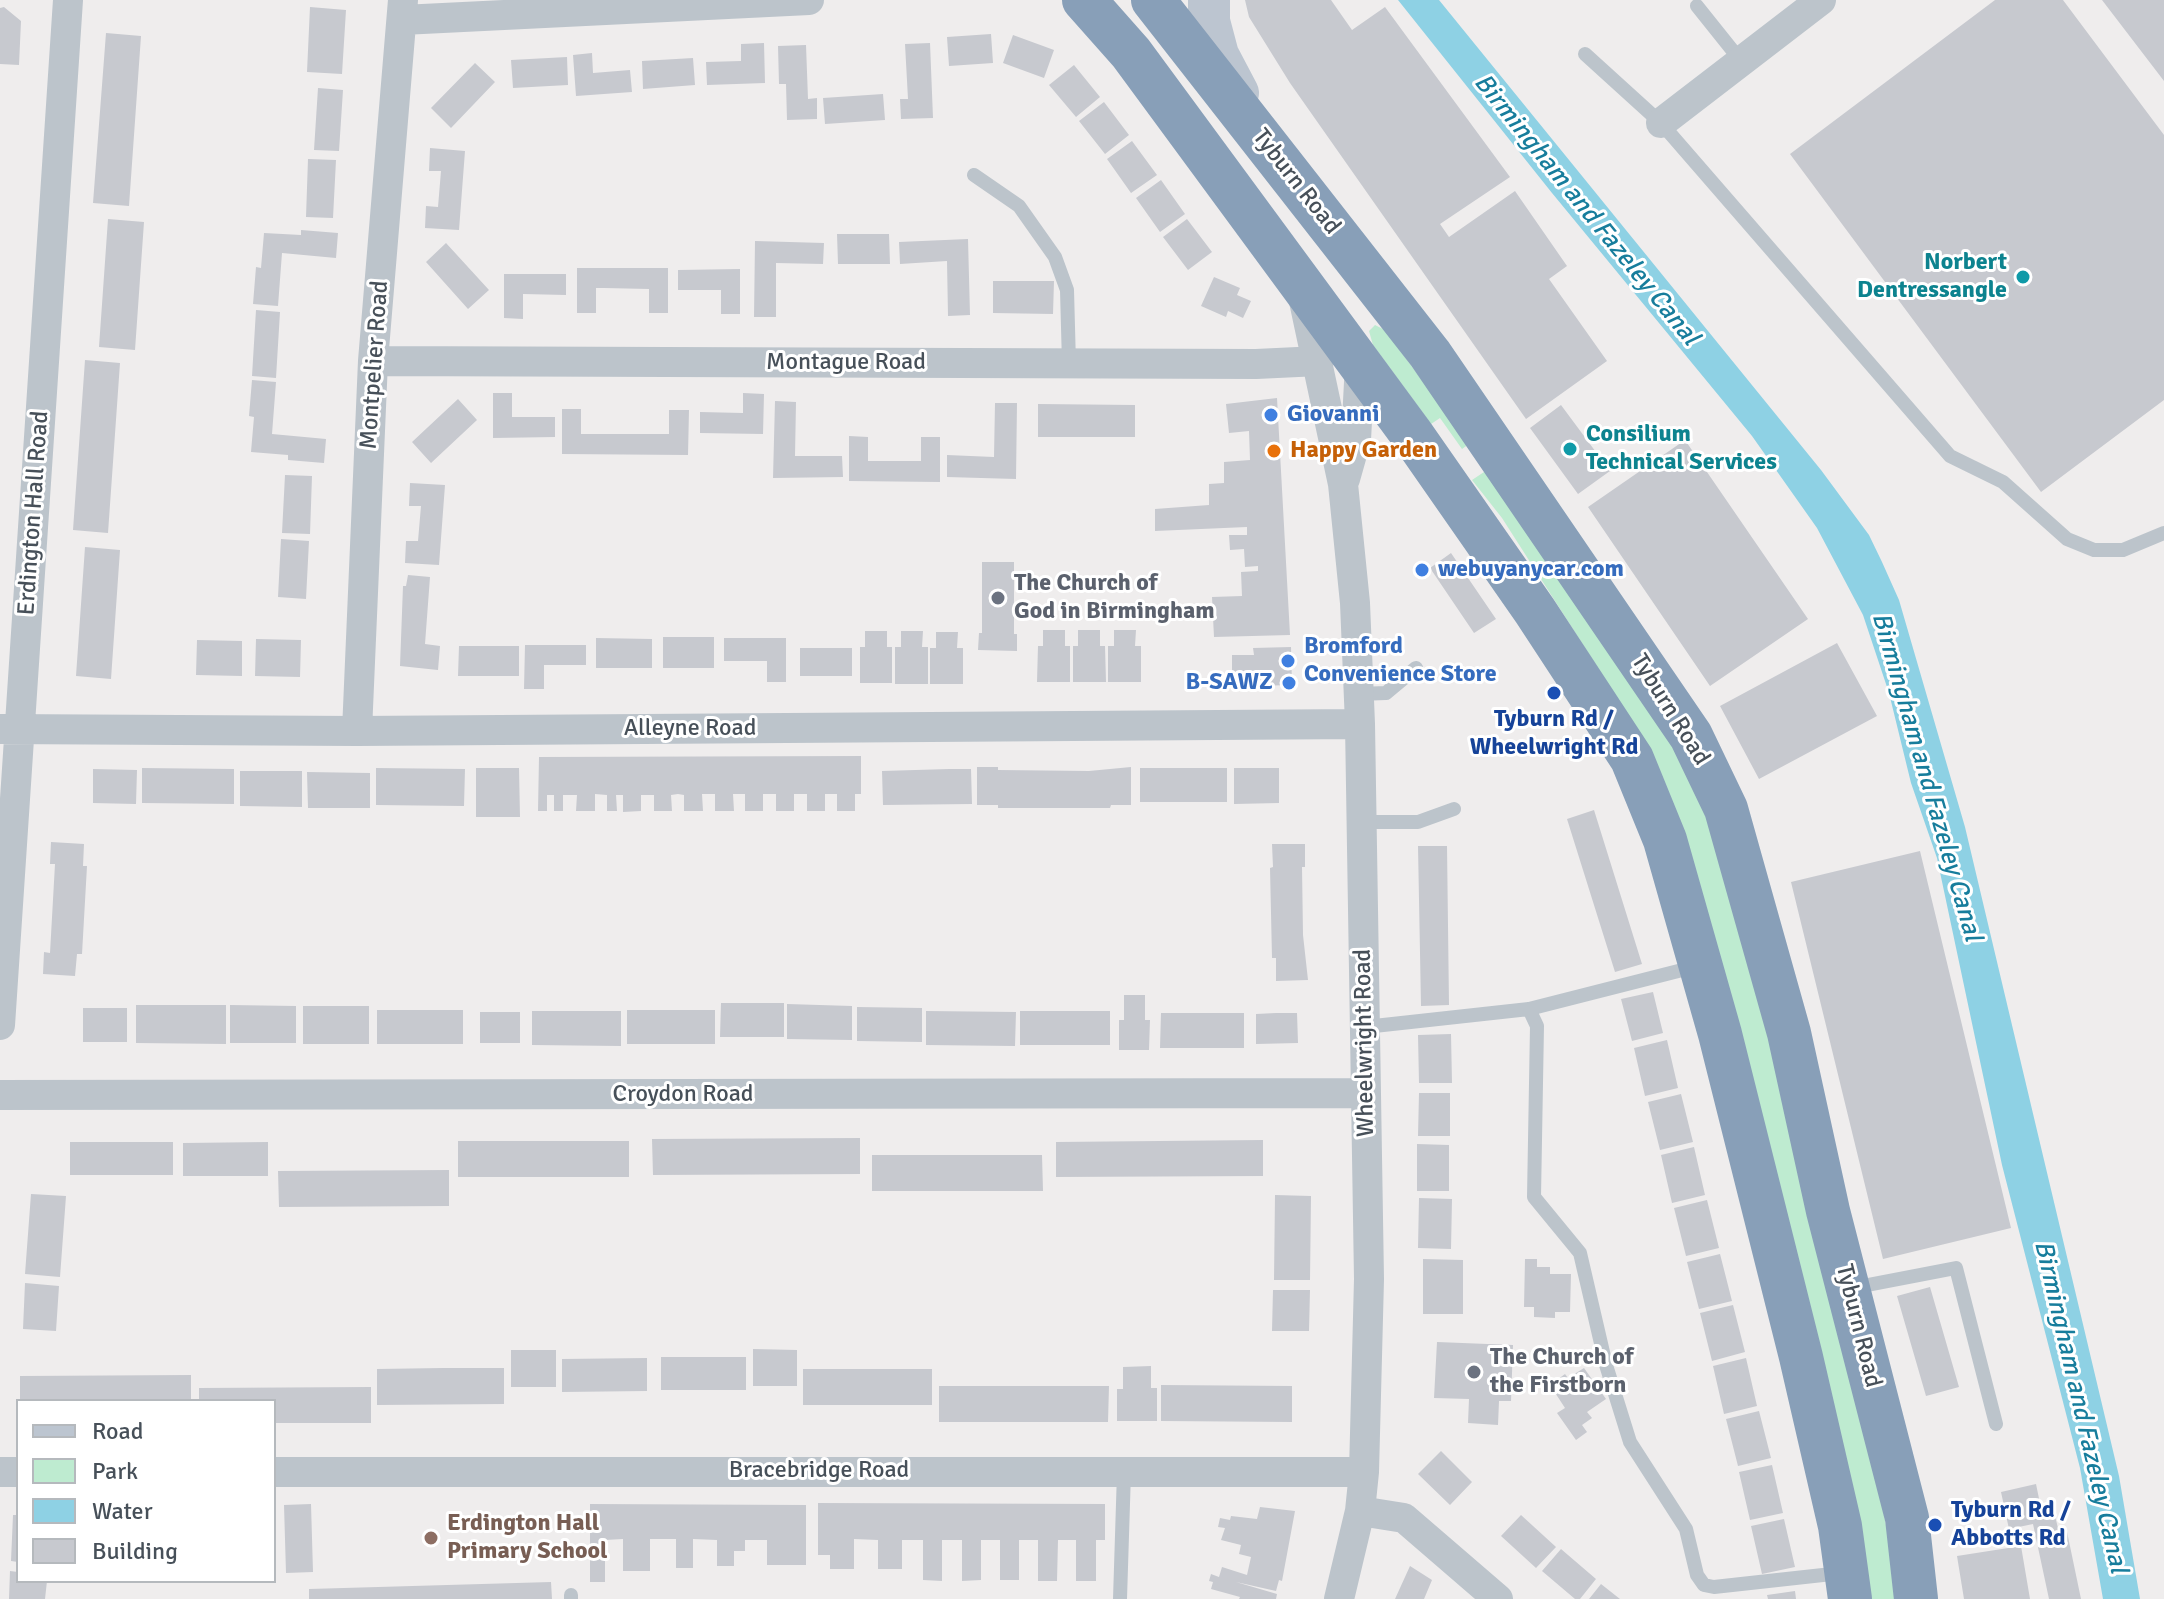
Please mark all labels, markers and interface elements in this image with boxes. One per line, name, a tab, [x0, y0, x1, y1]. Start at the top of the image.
water label: Birmingham and Fazeley Canal	[1467, 68, 1705, 352]
street label: Tyburn Road	[1246, 124, 1346, 240]
place label: Norbert Dentressangle	[1857, 249, 2007, 305]
marker: Norbert Dentressangle	[2014, 268, 2032, 286]
street label: Montpelier Road	[355, 280, 395, 450]
street label: Montague Road	[766, 349, 926, 377]
place label: Giovanni	[1287, 401, 1379, 429]
marker: Giovanni	[1262, 406, 1280, 424]
street label: Erdington Hall Road	[12, 410, 56, 616]
place label: Consilium Technical Services	[1586, 421, 1777, 477]
place label: Happy Garden	[1290, 437, 1437, 465]
marker: Consilium Technical Services	[1561, 440, 1579, 458]
marker: Happy Garden	[1265, 442, 1283, 460]
place label: webuyanycar.com	[1438, 556, 1624, 584]
marker: webuyanycar.com	[1413, 561, 1431, 579]
place label: The Church of God in Birmingham	[1014, 570, 1215, 626]
marker: The Church of God in Birmingham	[989, 589, 1007, 607]
water label: Birmingham and Fazeley Canal	[1864, 609, 1988, 945]
place label: Bromford Convenience Store	[1304, 633, 1497, 689]
street label: Tyburn Road	[1624, 649, 1716, 771]
marker: Bromford Convenience Store	[1279, 652, 1297, 670]
place label: B-SAWZ	[1185, 669, 1273, 697]
marker: B-SAWZ	[1280, 674, 1298, 692]
marker: Tyburn Rd / Wheelwright Rd	[1545, 684, 1563, 702]
place label: Tyburn Rd / Wheelwright Rd	[1470, 706, 1638, 762]
street label: Alleyne Road	[624, 715, 756, 743]
street label: Wheelwright Road	[1349, 949, 1381, 1137]
street label: Croydon Road	[613, 1081, 753, 1109]
water label: Birmingham and Fazeley Canal	[2027, 1238, 2133, 1576]
street label: Tyburn Road	[1829, 1262, 1887, 1390]
place label: The Church of the Firstborn	[1490, 1344, 1633, 1400]
marker: The Church of the Firstborn	[1465, 1363, 1483, 1381]
legend	[16, 1399, 276, 1583]
text: Road	[92, 1416, 143, 1446]
text: Park	[92, 1456, 138, 1486]
street label: Bracebridge Road	[729, 1457, 909, 1485]
text: Water	[92, 1496, 152, 1526]
place label: Tyburn Rd / Abbotts Rd	[1951, 1497, 2071, 1553]
place label: Erdington Hall Primary School	[447, 1510, 608, 1566]
marker: Tyburn Rd / Abbotts Rd	[1926, 1516, 1944, 1534]
marker: Erdington Hall Primary School	[422, 1529, 440, 1547]
text: Building	[92, 1536, 178, 1566]

